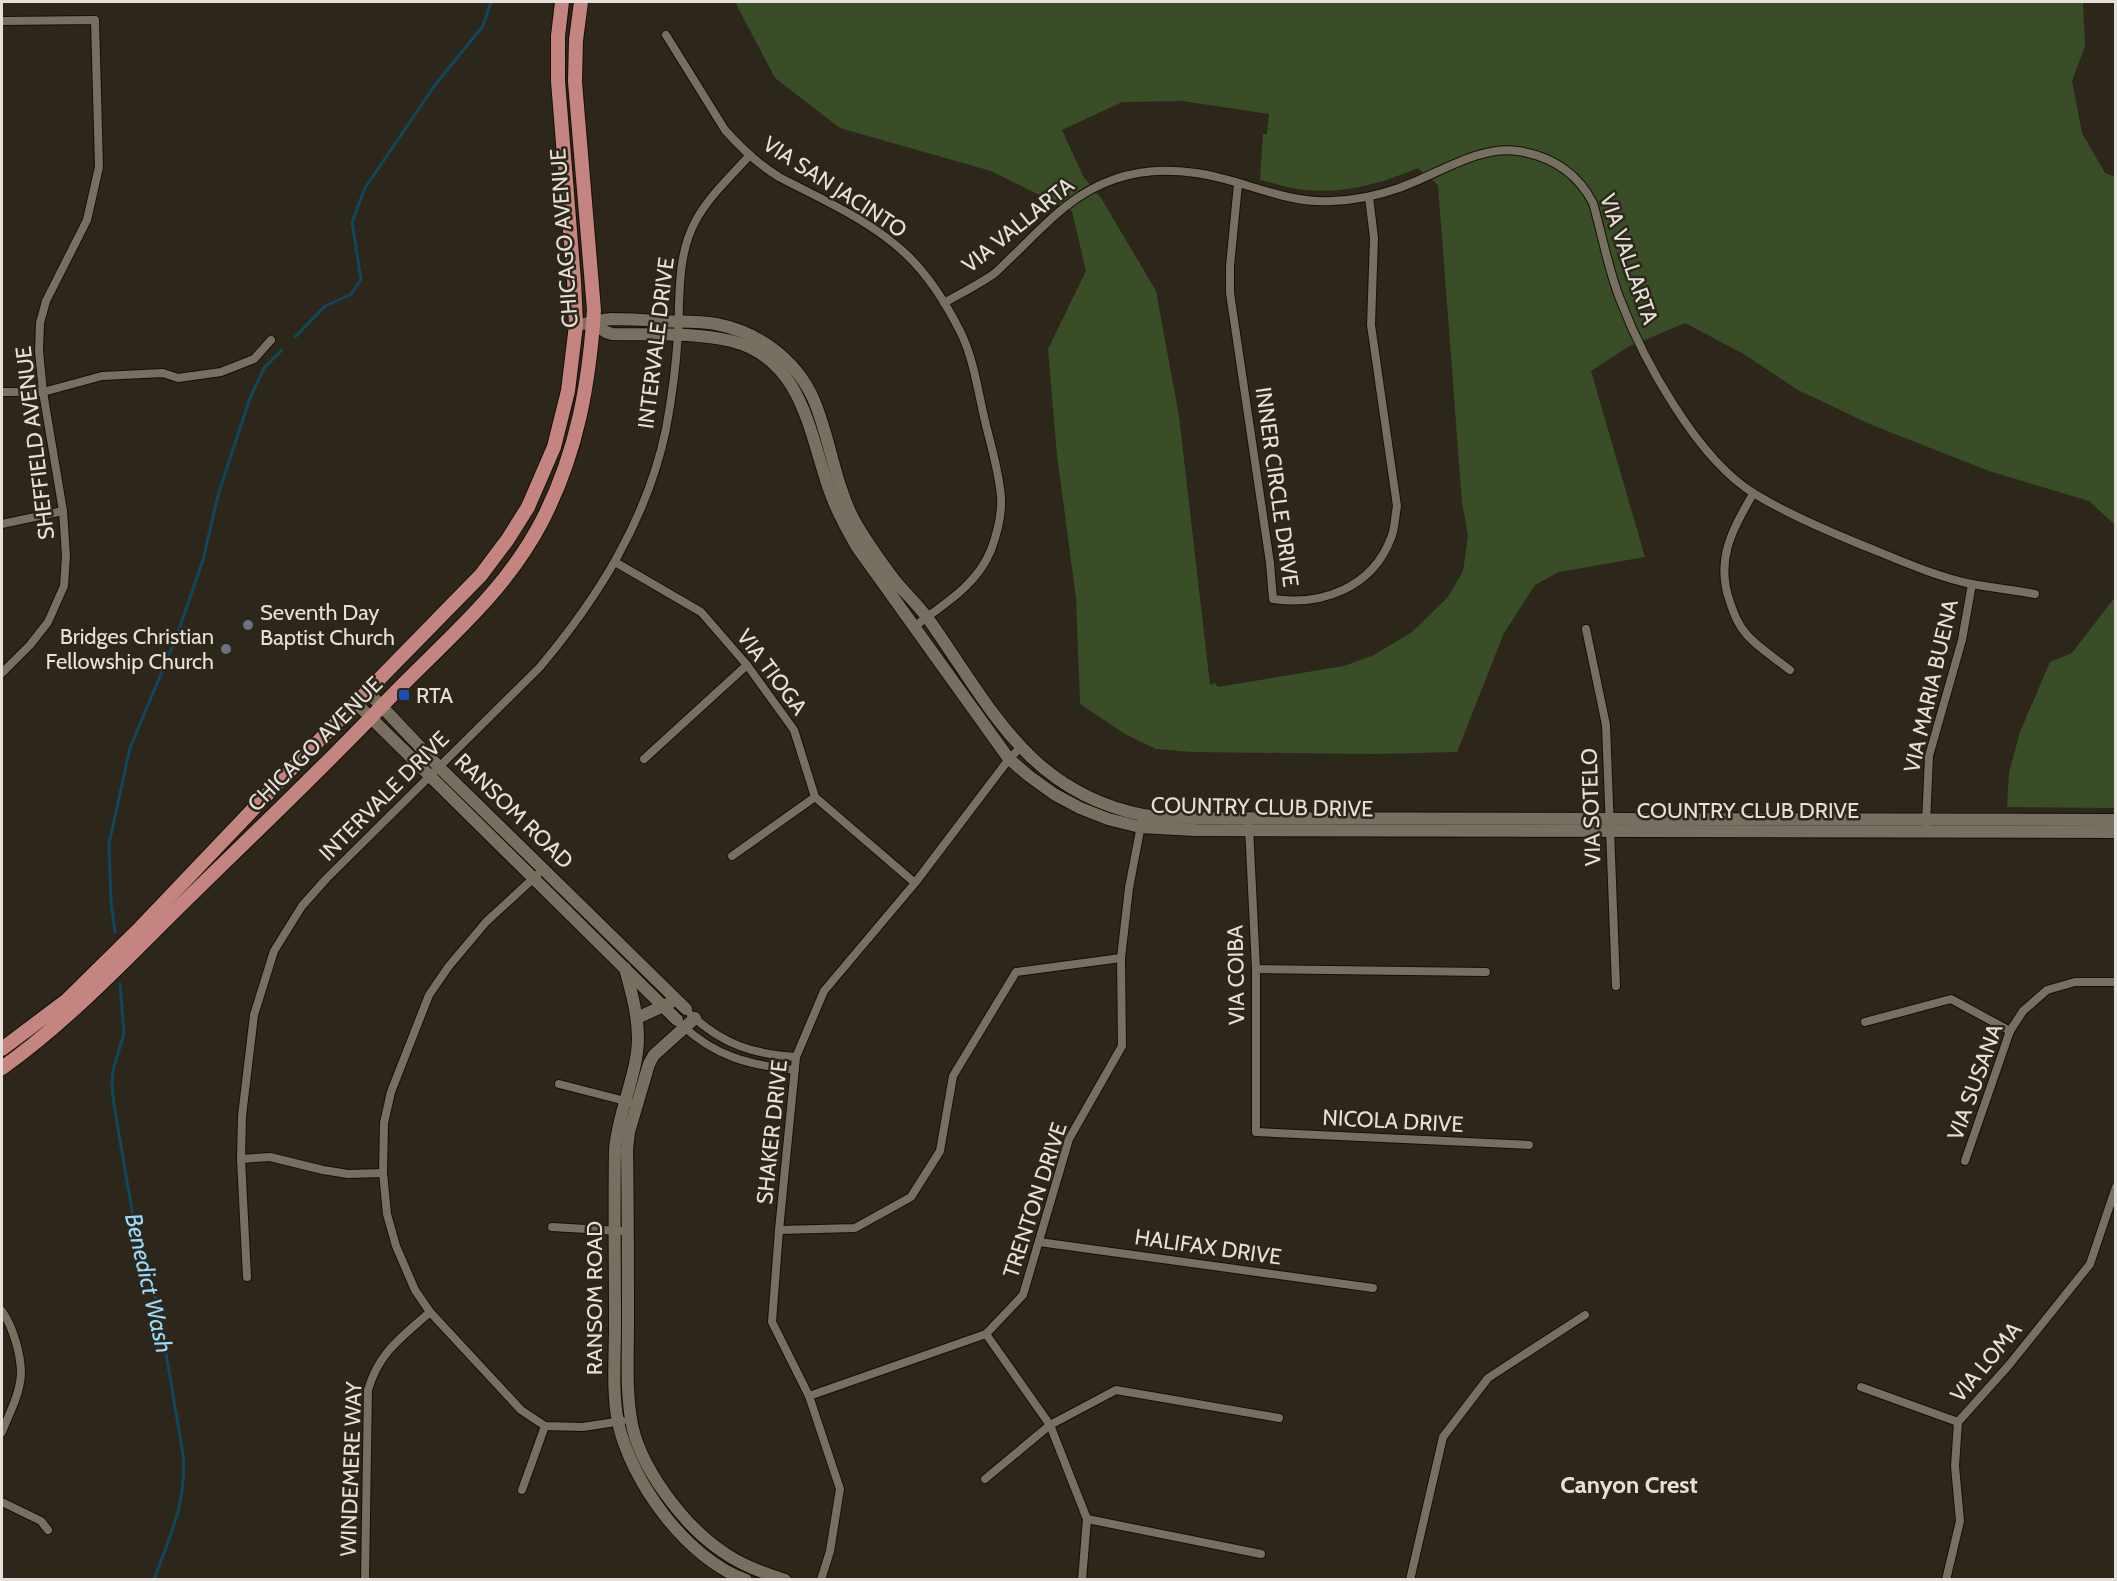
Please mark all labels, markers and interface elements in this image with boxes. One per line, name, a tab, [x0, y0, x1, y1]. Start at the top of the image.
street label: VIA SAN JACINTO	[758, 130, 912, 244]
street label: CHICAGO AVENUE	[544, 147, 584, 329]
street label: VIA VALLARTA	[957, 171, 1080, 278]
street label: VIA VALLARTA	[1594, 190, 1664, 328]
street label: INTERVALE DRIVE	[632, 256, 680, 430]
street label: SHEFFIELD AVENUE	[10, 345, 60, 541]
street label: INNER CIRCLE DRIVE	[1250, 385, 1304, 589]
street label: VIA MARIA BUENA	[1898, 596, 1964, 775]
place label: Seventh Day Baptist Church	[260, 599, 395, 651]
marker: Seventh Day Baptist Church	[241, 618, 255, 632]
place label: Bridges Christian Fellowship Church	[46, 623, 214, 675]
street label: VIA TIOGA	[731, 624, 813, 720]
marker: Bridges Christian Fellowship Church	[219, 642, 233, 656]
street label: CHICAGO AVENUE	[242, 671, 388, 817]
place label: RTA	[416, 682, 454, 709]
marker: RTA	[397, 688, 411, 702]
street label: INTERVALE DRIVE	[313, 725, 455, 867]
street label: VIA SOTELO	[1575, 747, 1607, 867]
street label: RANSOM ROAD	[449, 748, 579, 874]
street label: COUNTRY CLUB DRIVE	[1151, 792, 1373, 822]
street label: COUNTRY CLUB DRIVE	[1637, 797, 1859, 824]
street label: VIA COIBA	[1222, 924, 1250, 1025]
street label: VIA SUSANA	[1941, 1020, 2009, 1144]
street label: SHAKER DRIVE	[751, 1058, 793, 1206]
street label: NICOLA DRIVE	[1322, 1104, 1464, 1138]
street label: TRENTON DRIVE	[997, 1119, 1073, 1281]
water label: Benedict Wash	[119, 1210, 179, 1356]
street label: RANSOM ROAD	[581, 1221, 608, 1375]
street label: HALIFAX DRIVE	[1133, 1223, 1283, 1271]
street label: VIA LOMA	[1945, 1316, 2028, 1408]
street label: WINDEMERE WAY	[334, 1381, 368, 1557]
district label: Canyon Crest	[1560, 1470, 1698, 1499]

